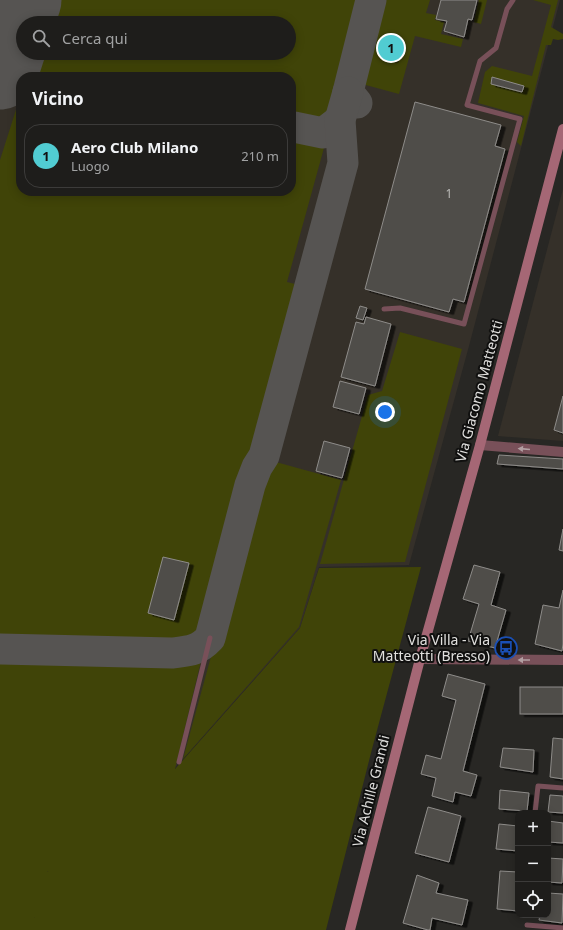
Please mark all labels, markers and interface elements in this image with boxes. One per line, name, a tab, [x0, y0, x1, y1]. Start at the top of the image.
search box	[16, 16, 296, 60]
icon: search	[30, 27, 52, 49]
text: Cerca qui	[62, 28, 128, 48]
pin: 1	[378, 33, 404, 63]
text: Vicino	[32, 87, 84, 110]
text: Aero Club Milano	[71, 137, 198, 157]
text: 1	[42, 147, 50, 165]
text: 210 m	[241, 147, 279, 165]
text: Luogo	[71, 157, 110, 175]
house number: 1	[446, 185, 452, 202]
street label: Via Giacomo Matteotti	[450, 318, 507, 464]
your location	[375, 402, 395, 422]
one-way arrow	[518, 446, 530, 452]
place label: Via Villa - Via Matteotti (Bresso)	[373, 630, 490, 665]
bus stop icon: Via Villa - Via Matteotti (Bresso)	[493, 635, 519, 661]
one-way arrow	[517, 657, 530, 663]
street label: Via Achille Grandi	[347, 733, 394, 849]
map controls	[515, 810, 551, 918]
button: +	[515, 810, 551, 846]
button: −	[515, 846, 551, 882]
button: locate	[515, 882, 551, 918]

